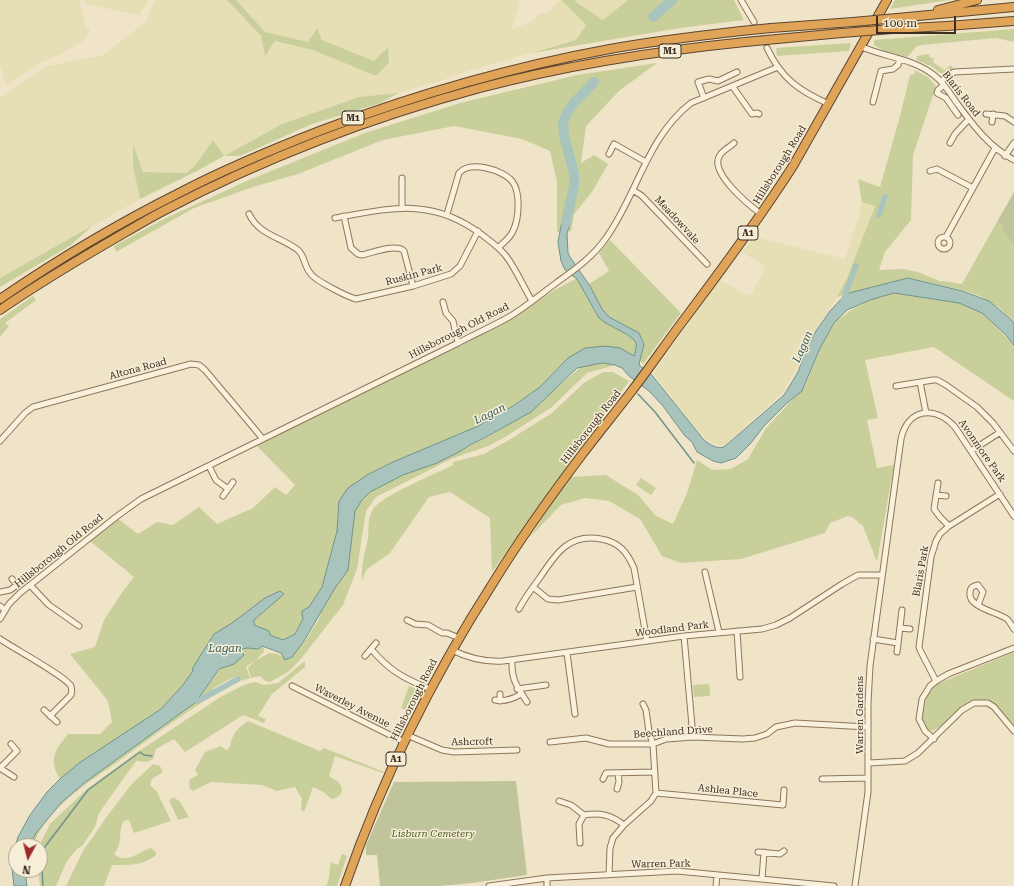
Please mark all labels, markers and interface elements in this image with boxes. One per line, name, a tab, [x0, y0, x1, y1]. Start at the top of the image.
scale bar	[878, 8, 958, 34]
text: 100 m	[883, 16, 917, 30]
road number: M1	[659, 44, 681, 58]
street label: Blaris Road	[940, 69, 982, 119]
road number: M1	[342, 111, 364, 125]
street label: Hillsborough Road	[751, 123, 809, 207]
street label: Meadowvale	[652, 194, 702, 246]
road number: A1	[738, 226, 758, 240]
street label: Ruskin Park	[384, 262, 444, 288]
street label: Hillsborough Old Road	[407, 301, 511, 361]
water label: Lagan	[790, 329, 816, 365]
street label: Altona Road	[108, 356, 168, 382]
street label: Hillsborough Road	[558, 388, 624, 466]
water label: Lagan	[472, 401, 508, 427]
street label: Avonmore Park	[956, 417, 1008, 485]
street label: Hillsborough Old Road	[12, 512, 106, 590]
street label: Blaris Park	[911, 544, 931, 598]
street label: Woodland Park	[634, 619, 710, 639]
water label: Lagan	[208, 642, 242, 656]
street label: Hillsborough Road	[388, 657, 440, 743]
street label: Warren Gardens	[854, 676, 866, 754]
street label: Waverley Avenue	[312, 682, 392, 730]
street label: Beechland Drive	[633, 723, 713, 741]
street label: Ashcroft	[451, 736, 493, 748]
road number: A1	[386, 752, 406, 766]
street label: Ashlea Place	[697, 782, 759, 800]
park label: Lisburn Cemetery	[391, 828, 475, 840]
north arrow	[8, 838, 48, 878]
street label: Warren Park	[631, 857, 691, 871]
text: N	[22, 862, 32, 876]

